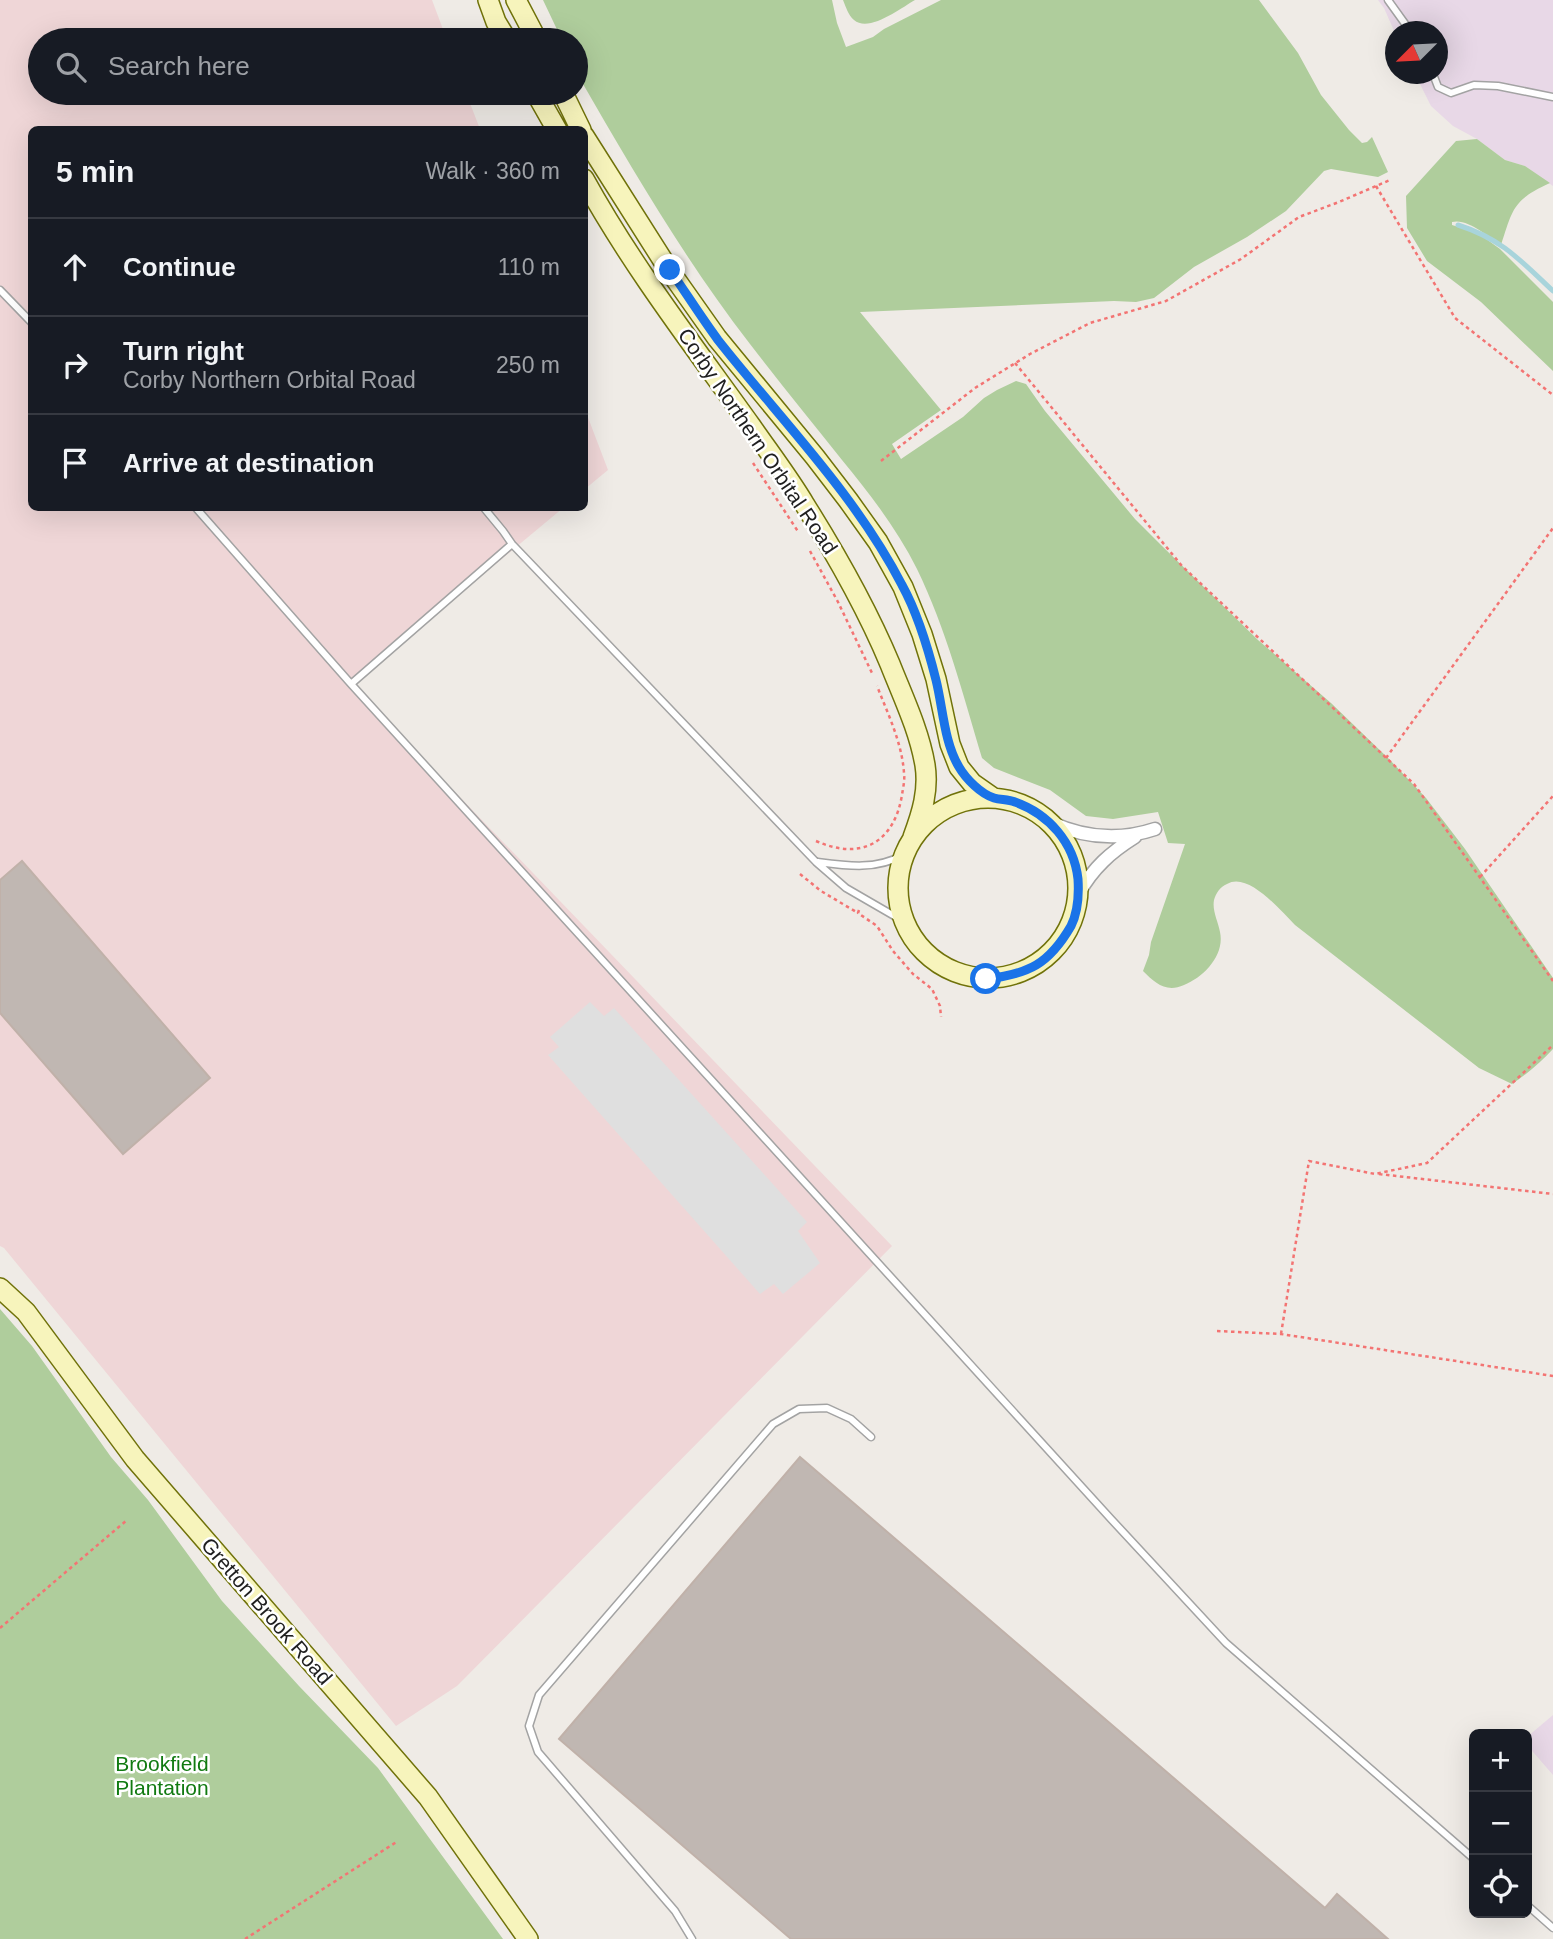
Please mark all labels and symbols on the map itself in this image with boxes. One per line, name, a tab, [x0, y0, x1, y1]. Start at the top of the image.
north arrow	[1385, 21, 1448, 84]
route end	[654, 254, 685, 285]
street label: Corby Northern Orbital Road	[674, 324, 842, 558]
route start	[970, 963, 1001, 994]
street label: Gretton Brook Road	[197, 1533, 337, 1689]
park label: Brookfield Plantation	[115, 1752, 209, 1799]

